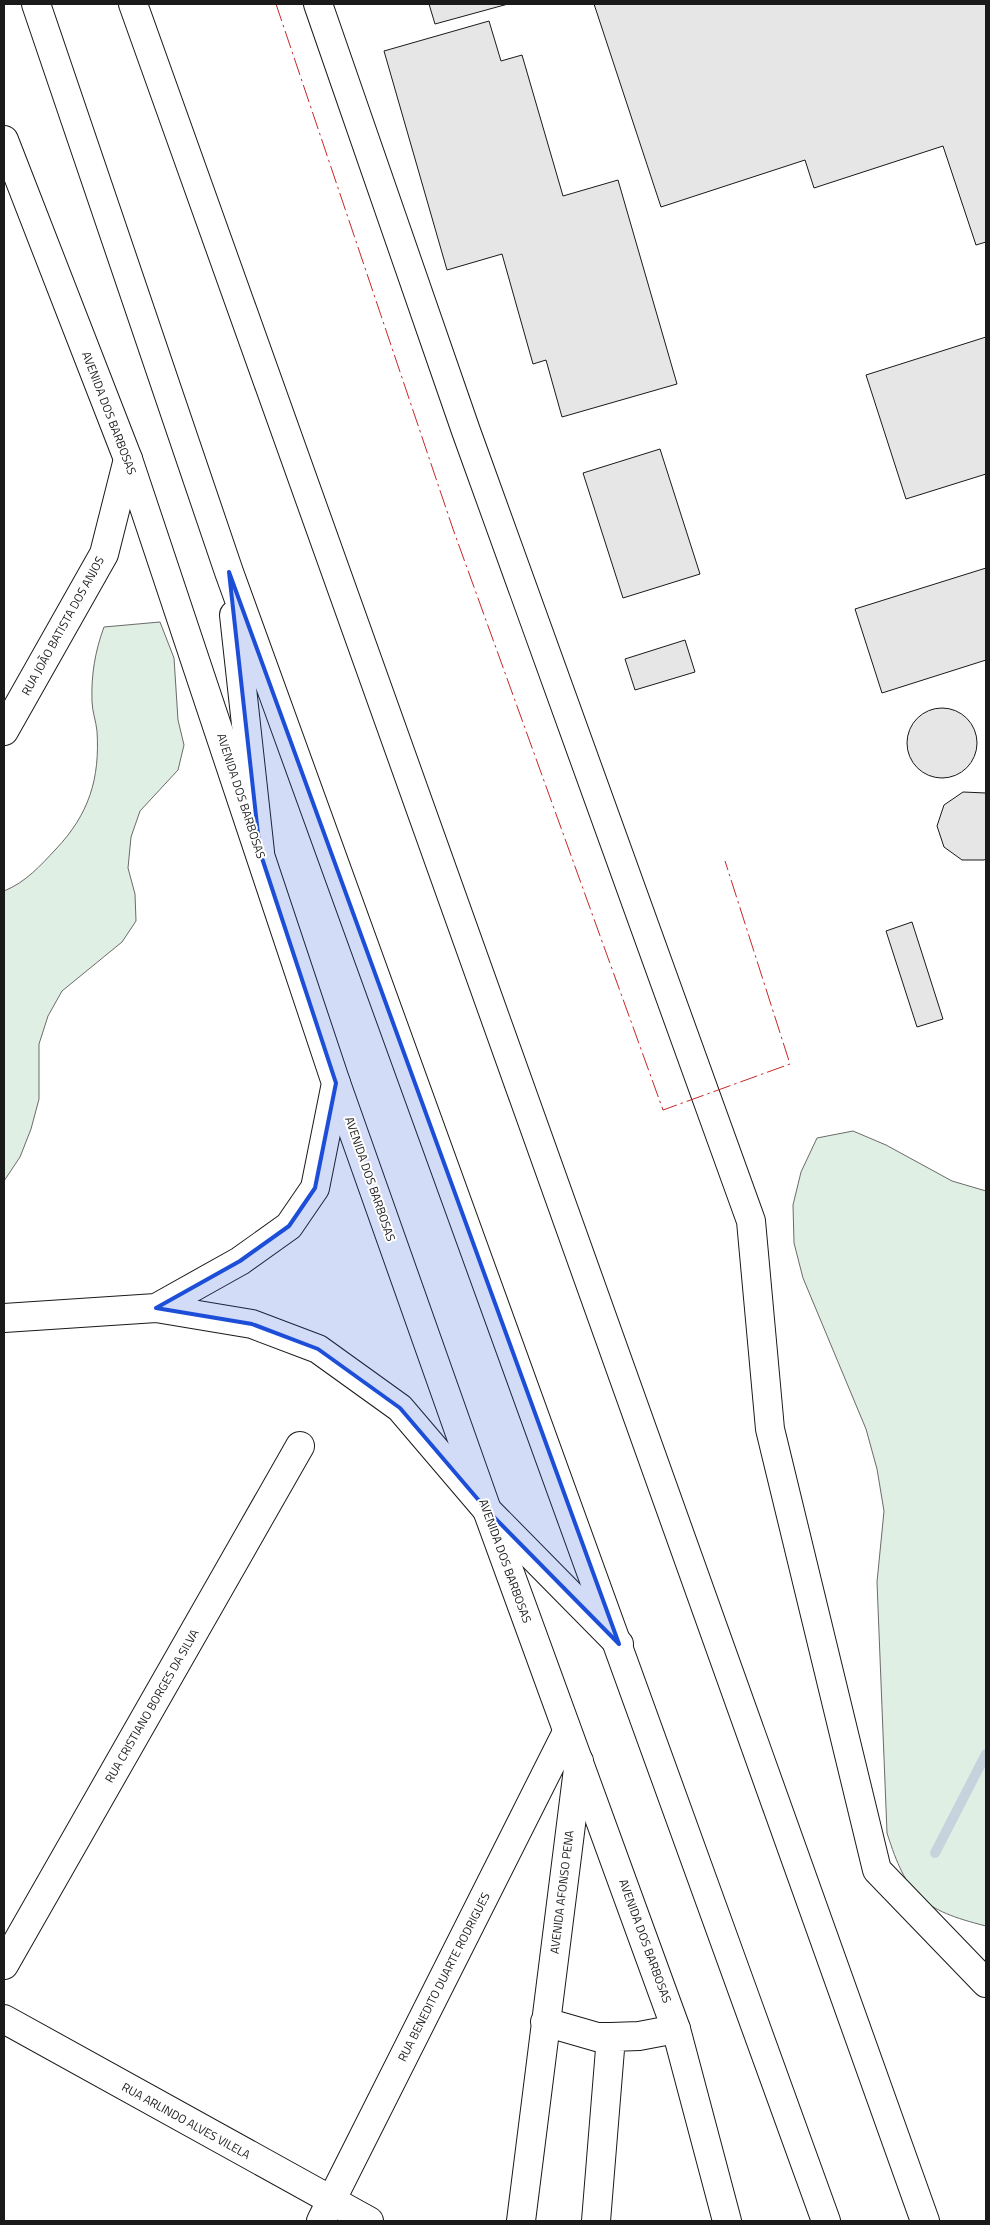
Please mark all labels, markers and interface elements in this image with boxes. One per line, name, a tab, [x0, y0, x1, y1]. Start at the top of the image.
street label: AVENIDA DOS BARBOSAS	[77, 348, 142, 477]
street label: RUA JOÃO BATISTA DOS ANJOS	[16, 553, 109, 699]
street label: AVENIDA DOS BARBOSAS	[212, 731, 271, 861]
street label: AVENIDA DOS BARBOSAS	[340, 1114, 401, 1244]
street label: AVENIDA DOS BARBOSAS	[474, 1496, 537, 1626]
street label: RUA CRISTIANO BORGES DA SILVA	[100, 1625, 203, 1786]
street label: AVENIDA AFONSO PENA	[544, 1829, 579, 1955]
street label: AVENIDA DOS BARBOSAS	[614, 1876, 677, 2006]
street label: RUA BENEDITO DUARTE RODRIGUES	[392, 1889, 495, 2065]
street label: RUA ARLINDO ALVES VILELA	[118, 2077, 254, 2164]

